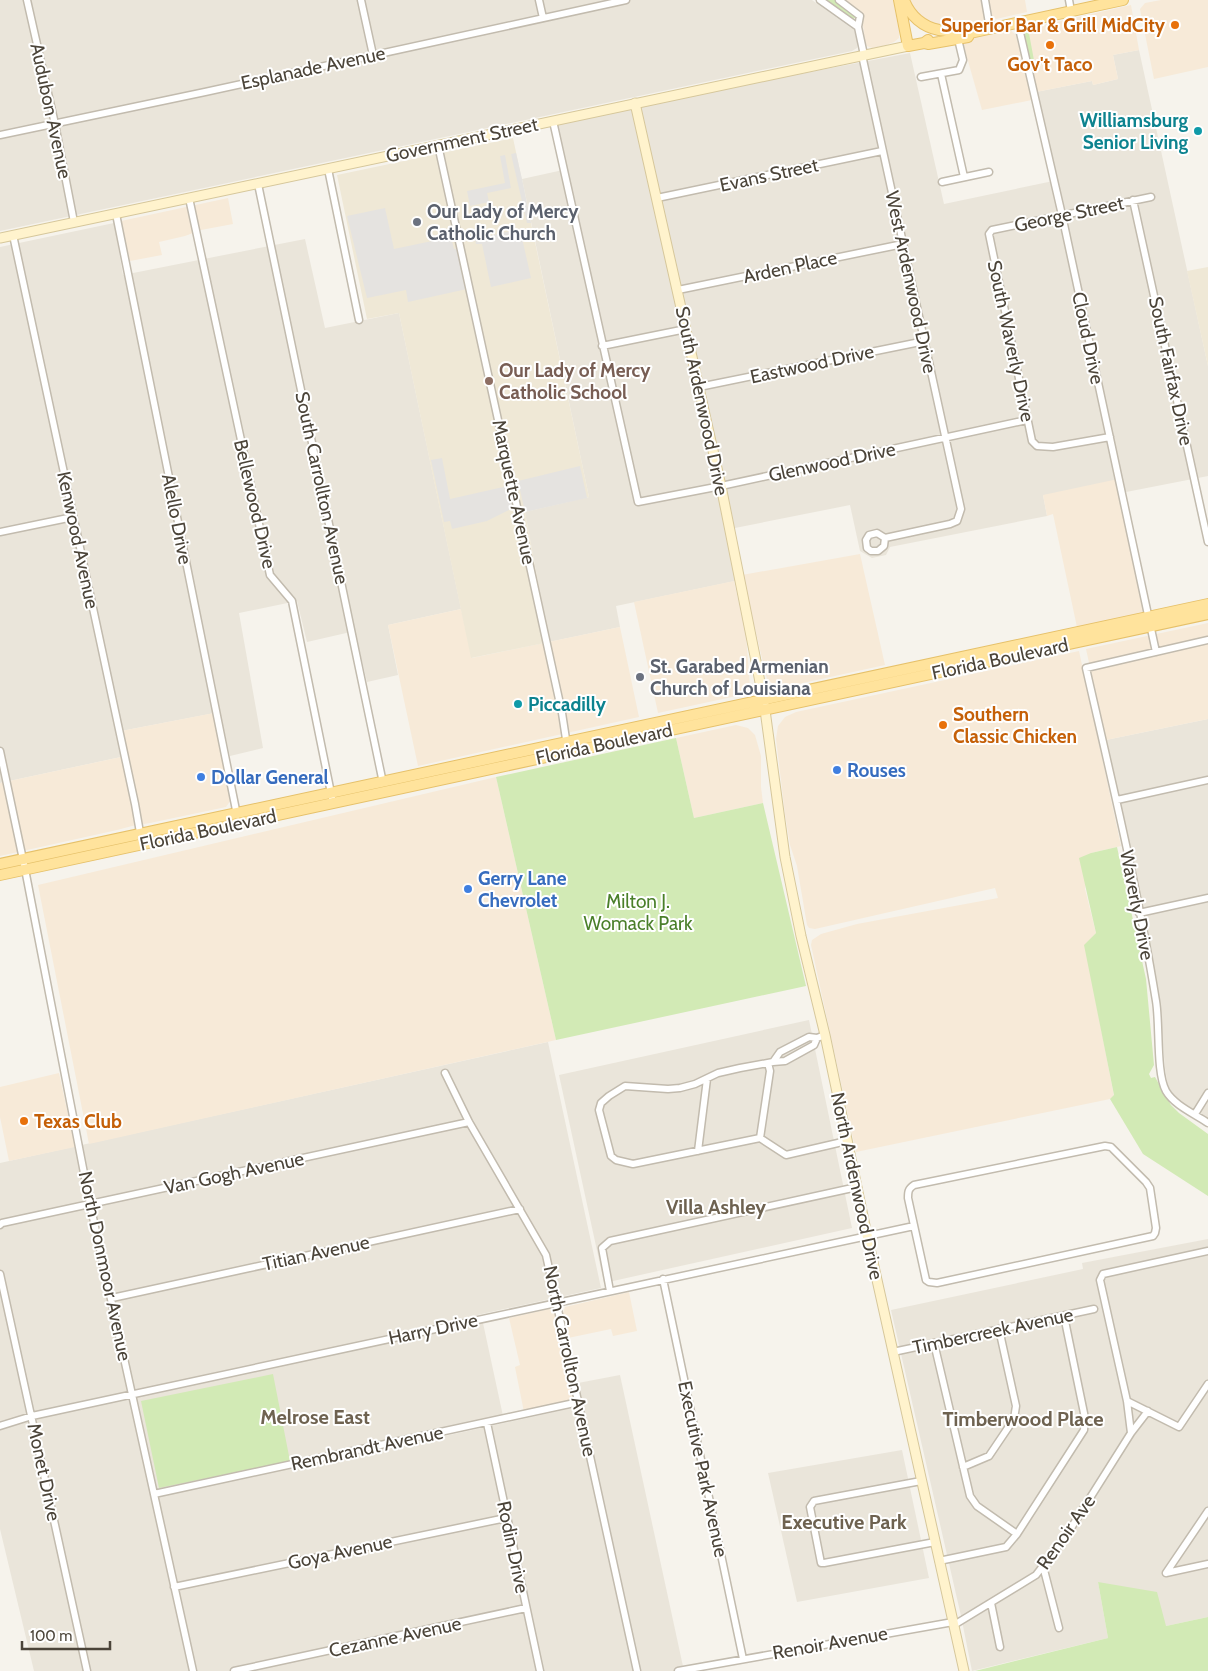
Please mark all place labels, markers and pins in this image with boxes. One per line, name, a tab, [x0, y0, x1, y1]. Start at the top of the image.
place label: Superior Bar & Grill MidCity	[941, 14, 1166, 37]
marker: Superior Bar & Grill MidCity	[1169, 19, 1181, 31]
marker: Gov't Taco	[1044, 39, 1056, 51]
place label: Gov't Taco	[1007, 53, 1093, 76]
place label: Williamsburg Senior Living	[1080, 109, 1188, 154]
marker: Williamsburg Senior Living	[1192, 125, 1204, 137]
place label: Our Lady of Mercy Catholic Church	[427, 200, 579, 245]
marker: Our Lady of Mercy Catholic Church	[411, 216, 423, 228]
place label: Our Lady of Mercy Catholic School	[499, 359, 651, 404]
marker: Our Lady of Mercy Catholic School	[483, 375, 495, 387]
place label: St. Garabed Armenian Church of Louisiana	[650, 655, 829, 700]
marker: St. Garabed Armenian Church of Louisiana	[634, 671, 646, 683]
place label: Piccadilly	[528, 693, 607, 716]
marker: Piccadilly	[512, 698, 524, 710]
place label: Southern Classic Chicken	[953, 703, 1077, 748]
marker: Southern Classic Chicken	[937, 719, 949, 731]
place label: Rouses	[847, 759, 906, 782]
marker: Rouses	[831, 764, 843, 776]
place label: Dollar General	[211, 766, 329, 789]
marker: Dollar General	[195, 771, 207, 783]
place label: Gerry Lane Chevrolet	[478, 867, 567, 912]
marker: Gerry Lane Chevrolet	[462, 883, 474, 895]
place label: Texas Club	[34, 1110, 122, 1133]
marker: Texas Club	[18, 1115, 30, 1127]

